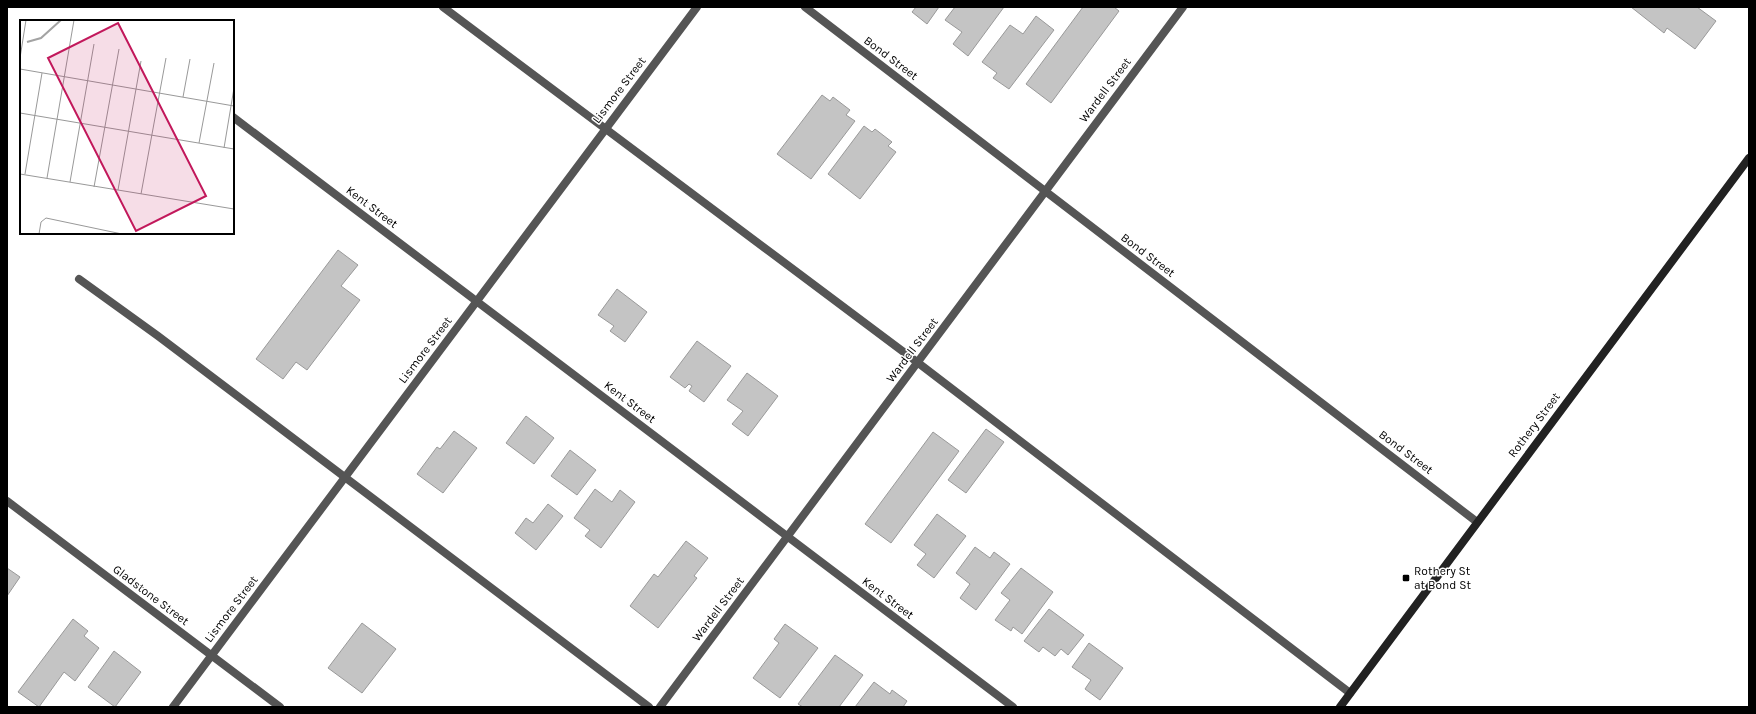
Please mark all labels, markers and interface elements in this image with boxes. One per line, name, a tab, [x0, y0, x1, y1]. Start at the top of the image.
inset map	[20, 20, 234, 234]
street label: Bond Street	[861, 33, 921, 83]
street label: Lismore Street	[589, 54, 649, 126]
street label: Wardell Street	[1076, 55, 1134, 125]
street label: Kent Street	[343, 183, 401, 231]
street label: Bond Street	[1118, 230, 1178, 280]
street label: Lismore Street	[395, 314, 455, 386]
street label: Wardell Street	[883, 315, 941, 385]
street label: Kent Street	[601, 378, 659, 426]
street label: Rothery Street	[1505, 389, 1563, 460]
street label: Bond Street	[1376, 427, 1436, 477]
street label: Gladstone Street	[110, 562, 192, 628]
place label: Rothery St at Bond St	[1414, 564, 1471, 592]
street label: Lismore Street	[201, 573, 261, 645]
marker: Rothery St at Bond St	[1401, 573, 1411, 583]
street label: Wardell Street	[689, 574, 747, 644]
street label: Kent Street	[859, 574, 917, 622]

